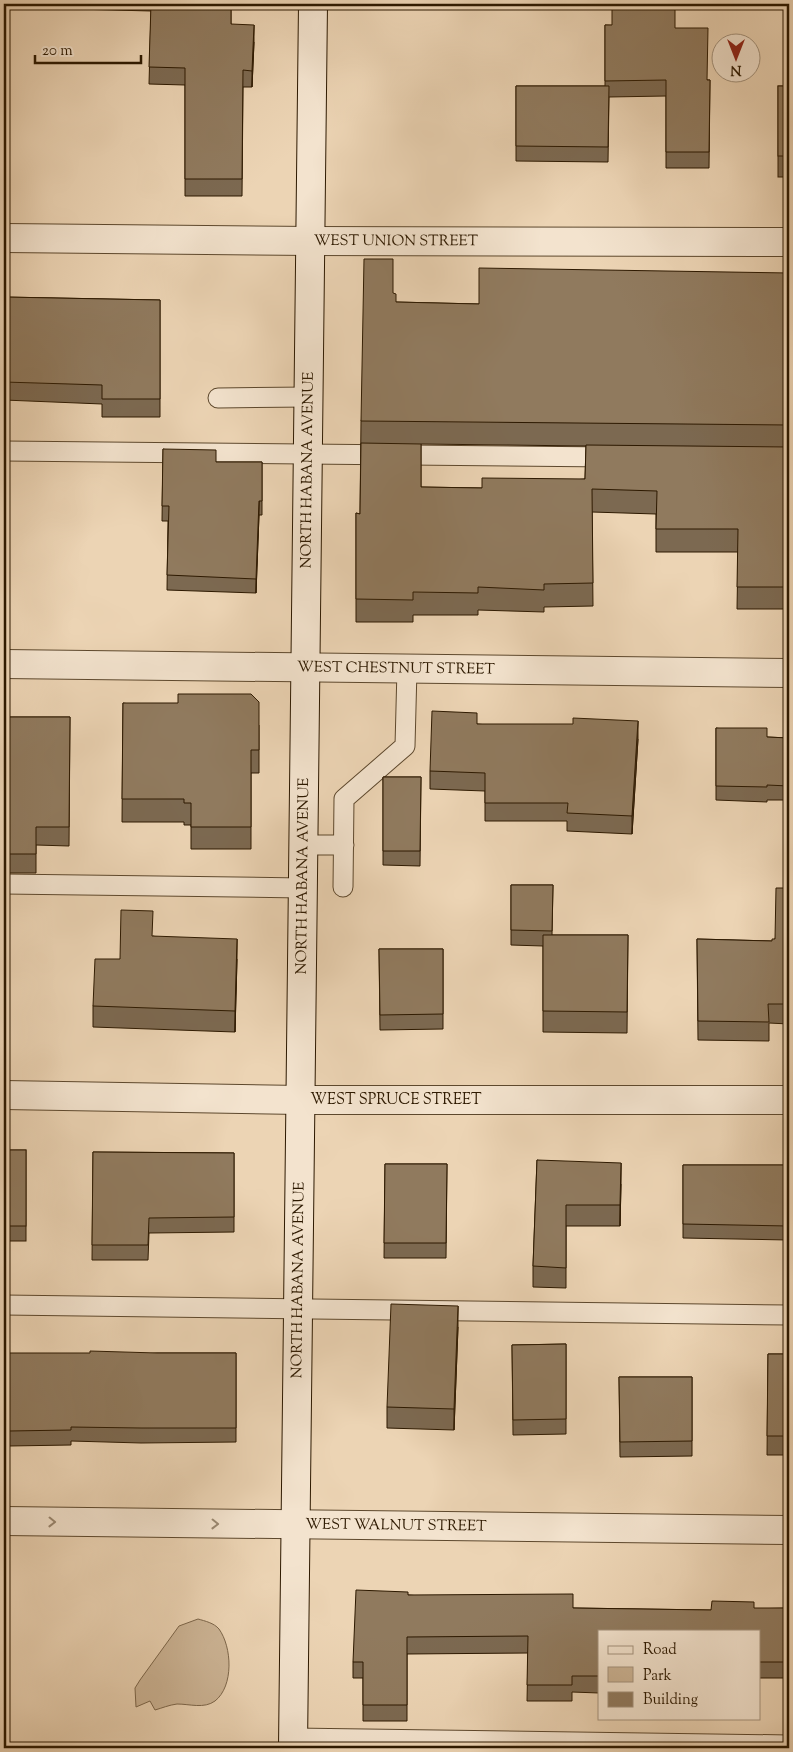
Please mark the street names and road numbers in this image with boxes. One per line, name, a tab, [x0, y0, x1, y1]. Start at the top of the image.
street label: WEST UNION STREET	[314, 231, 479, 252]
street label: NORTH HABANA AVENUE	[296, 372, 319, 569]
street label: WEST CHESTNUT STREET	[297, 657, 495, 680]
street label: NORTH HABANA AVENUE	[291, 778, 315, 975]
street label: WEST SPRUCE STREET	[310, 1090, 482, 1111]
street label: NORTH HABANA AVENUE	[287, 1182, 310, 1379]
street label: WEST WALNUT STREET	[305, 1514, 487, 1537]

